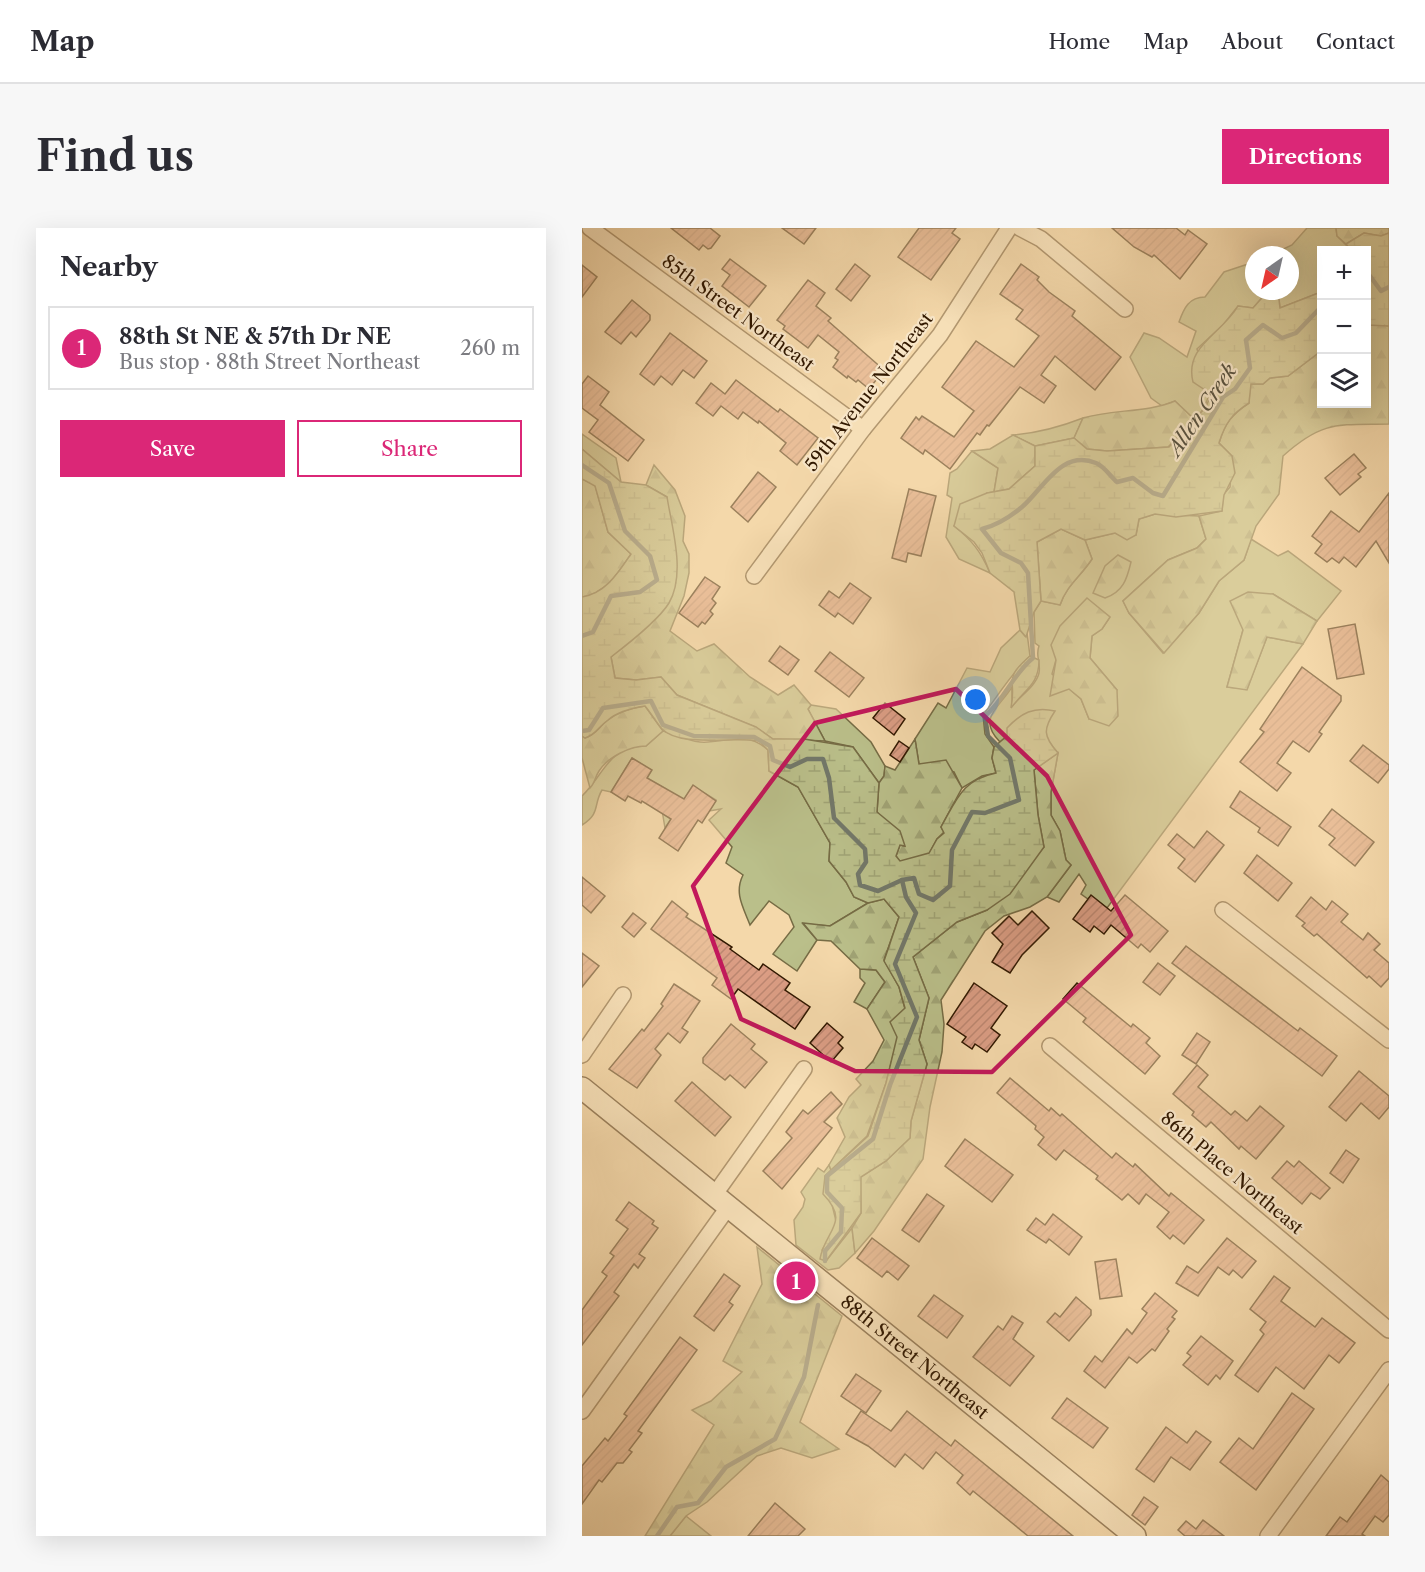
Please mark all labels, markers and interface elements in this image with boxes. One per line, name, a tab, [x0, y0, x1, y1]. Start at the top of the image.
text: Map	[30, 24, 94, 58]
text: Home	[1049, 29, 1110, 54]
text: Map	[1143, 29, 1188, 54]
text: About	[1221, 29, 1283, 54]
text: Contact	[1316, 29, 1395, 54]
button: Directions	[1222, 129, 1389, 184]
text: Find us	[36, 130, 194, 182]
north arrow	[1245, 246, 1299, 300]
map controls	[1317, 246, 1371, 408]
button: +	[1317, 246, 1371, 300]
street label: 85th Street Northeast	[658, 250, 819, 376]
text: Nearby	[60, 251, 158, 283]
button: −	[1317, 300, 1371, 354]
street label: 59th Avenue Northeast	[800, 308, 938, 476]
text: 88th St NE & 57th Dr NE	[119, 323, 391, 350]
text: 1	[77, 336, 86, 360]
text: 260 m	[460, 336, 520, 360]
text: Bus stop · 88th Street Northeast	[119, 350, 420, 374]
button: layers	[1317, 354, 1371, 408]
water label: Allen Creek	[1161, 359, 1242, 463]
button: Save	[60, 420, 285, 477]
button: Share	[297, 420, 522, 477]
your location	[961, 685, 990, 714]
street label: 86th Place Northeast	[1156, 1107, 1308, 1239]
pin: 1	[776, 1258, 816, 1304]
street label: 88th Street Northeast	[836, 1291, 994, 1424]

